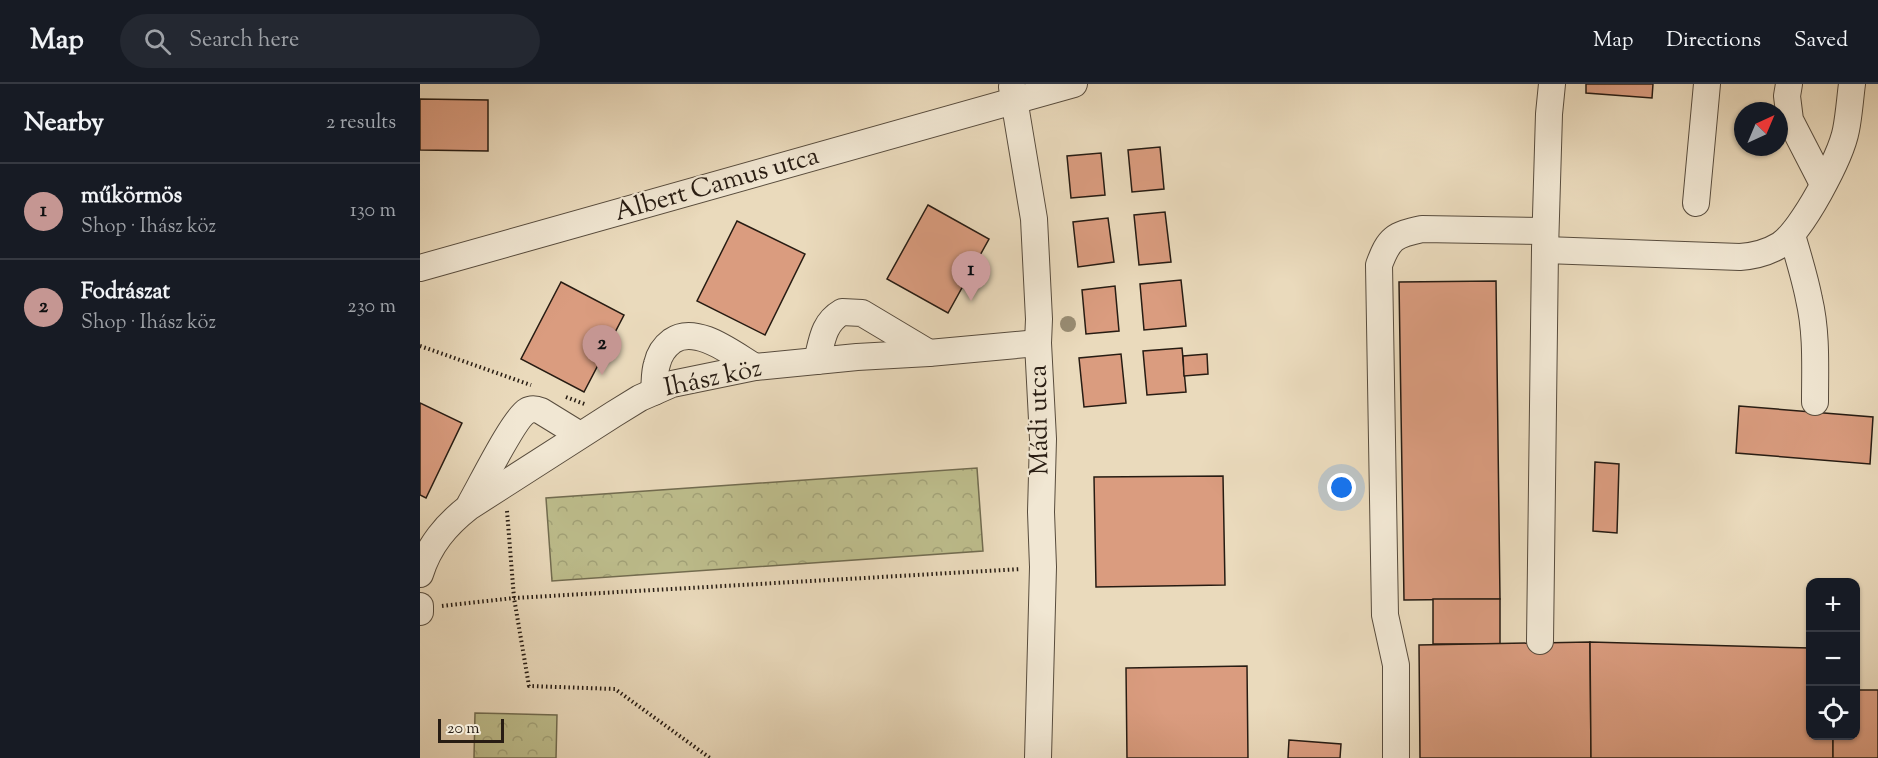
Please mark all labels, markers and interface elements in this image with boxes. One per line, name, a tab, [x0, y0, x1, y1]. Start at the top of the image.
search box	[120, 14, 540, 68]
text: Map	[30, 21, 84, 61]
icon: search	[141, 25, 174, 58]
text: Search here	[189, 25, 299, 57]
text: Map	[1593, 26, 1633, 56]
text: Directions	[1666, 26, 1761, 56]
text: Saved	[1794, 26, 1848, 56]
north arrow	[1734, 102, 1788, 156]
text: Nearby	[24, 105, 104, 142]
text: 2 results	[326, 109, 396, 138]
street label: Albert Camus utca	[610, 138, 824, 232]
text: műkörmös	[81, 181, 182, 213]
text: 1	[40, 197, 47, 226]
text: 130 m	[350, 197, 396, 226]
text: Shop · Ihász köz	[81, 213, 216, 242]
pin: 1	[952, 252, 990, 301]
text: Fodrászat	[81, 277, 170, 309]
text: 2	[39, 293, 48, 322]
text: 230 m	[347, 293, 396, 322]
text: Shop · Ihász köz	[81, 309, 216, 338]
pin: 2	[582, 326, 621, 375]
street label: Ihász köz	[661, 351, 765, 407]
street label: Mádi utca	[1021, 364, 1059, 476]
your location	[1327, 473, 1356, 502]
map controls	[1806, 578, 1860, 740]
button: +	[1806, 578, 1860, 632]
button: −	[1806, 632, 1860, 686]
button: locate	[1806, 686, 1860, 740]
scale bar	[438, 716, 504, 744]
text: 20 m	[447, 718, 480, 741]

